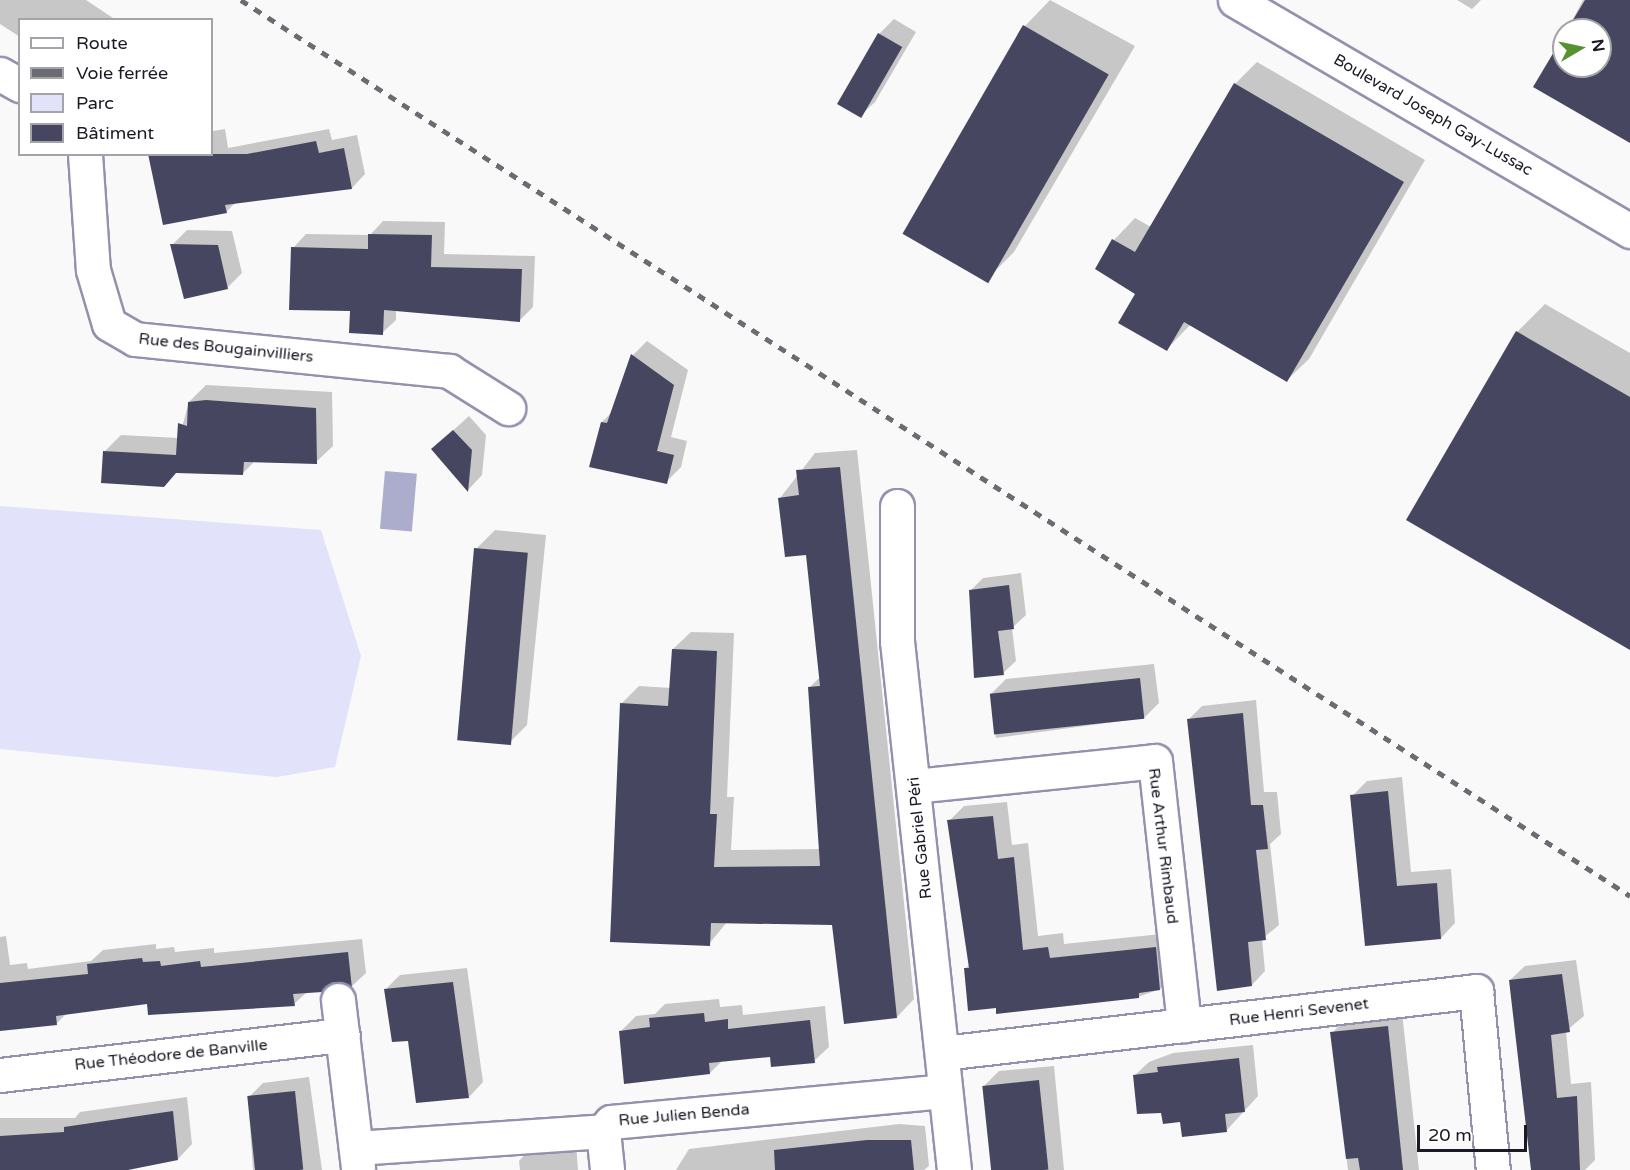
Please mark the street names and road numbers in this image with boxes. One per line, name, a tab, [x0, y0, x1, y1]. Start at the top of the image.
street label: Boulevard Joseph Gay-Lussac	[1330, 50, 1536, 180]
street label: Rue des Bougainvilliers	[138, 329, 314, 367]
street label: Rue Arthur Rimbaud	[1144, 767, 1182, 925]
street label: Rue Gabriel Péri	[904, 776, 936, 900]
street label: Rue Henri Sevenet	[1228, 994, 1370, 1030]
street label: Rue Théodore de Banville	[74, 1035, 268, 1075]
street label: Rue Julien Benda	[618, 1100, 750, 1130]

